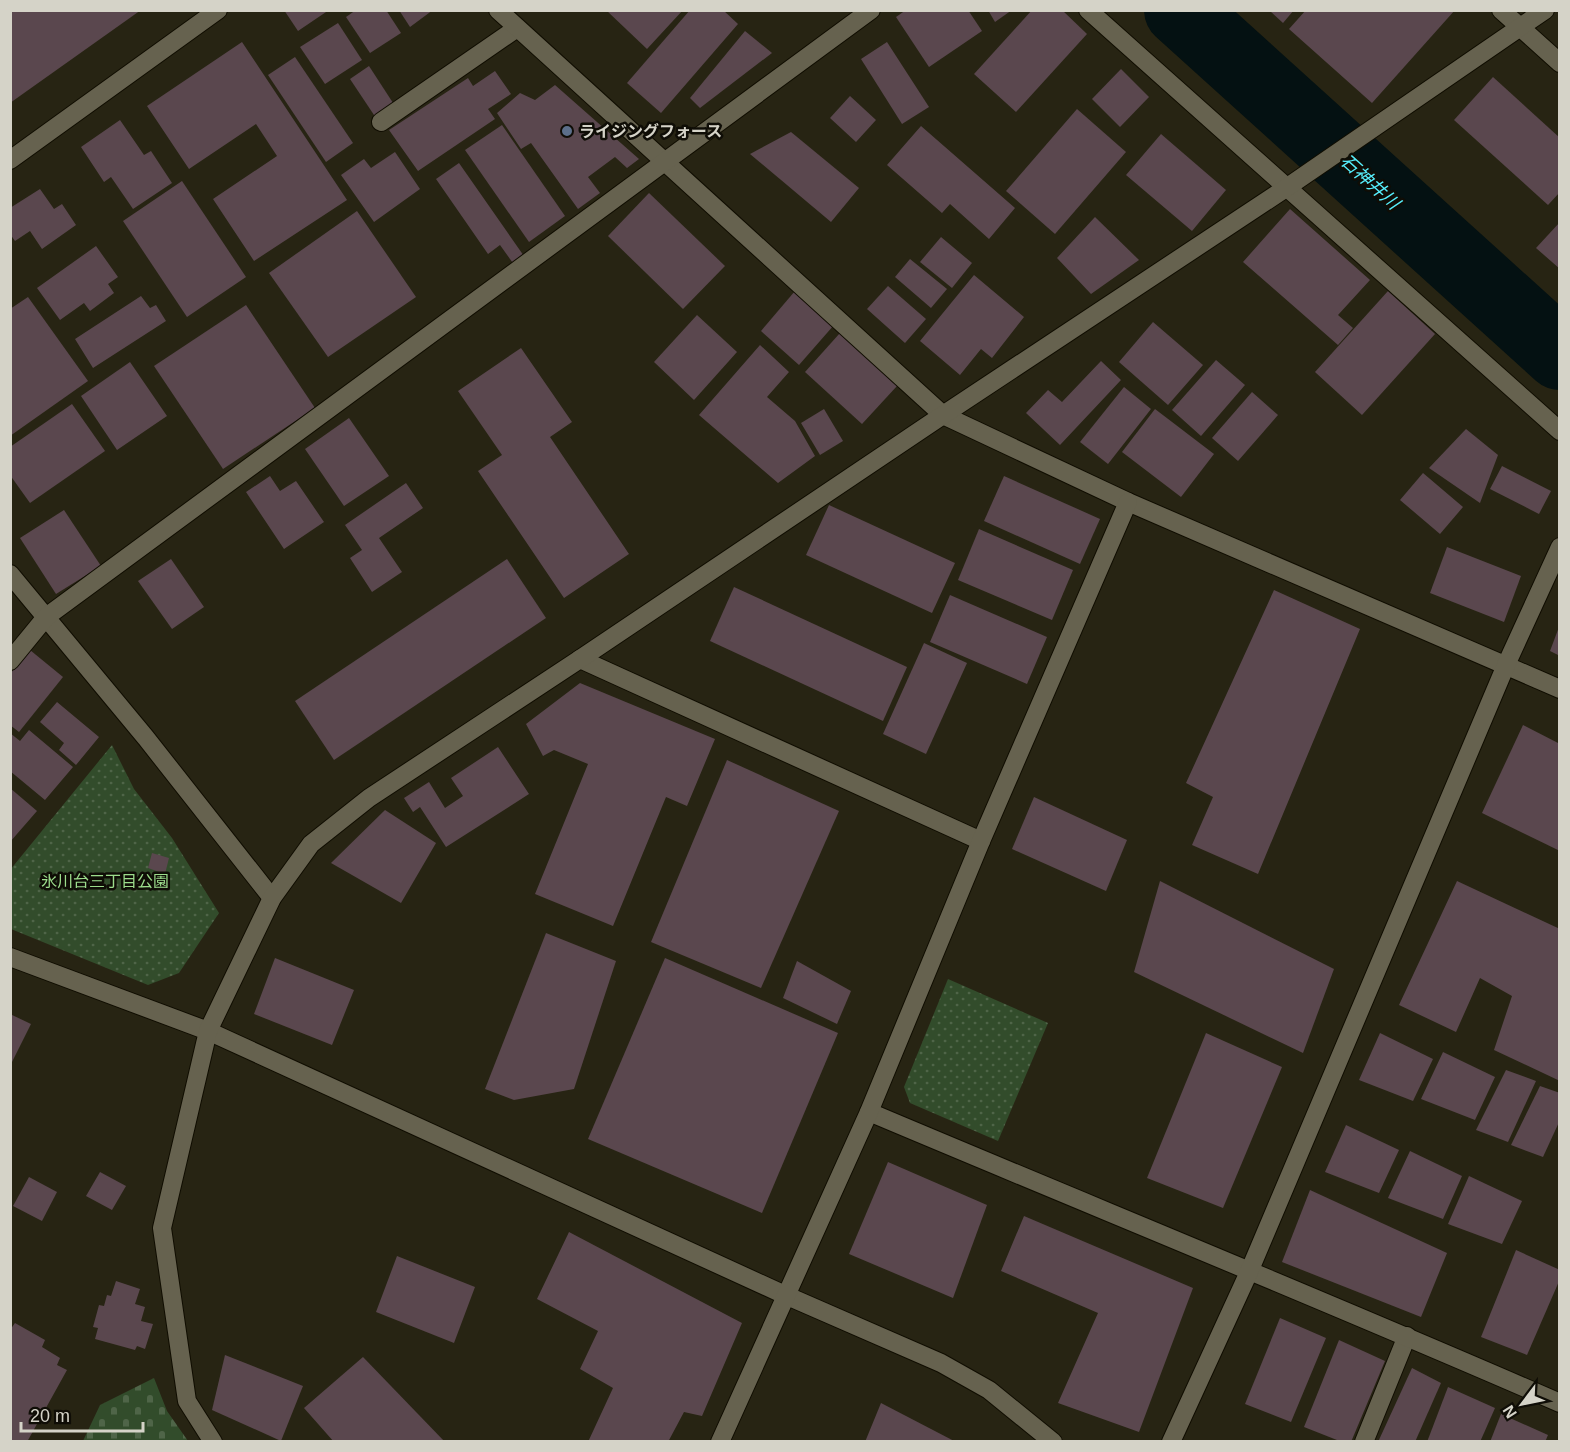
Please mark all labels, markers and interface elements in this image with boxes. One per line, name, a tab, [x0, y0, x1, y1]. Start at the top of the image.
place label: ライジングフォース	[579, 122, 722, 140]
marker: ライジングフォース	[560, 124, 574, 138]
water label: 石神井川	[1337, 150, 1405, 215]
park label: 氷川台三丁目公園	[41, 873, 169, 890]
north arrow	[1492, 1374, 1552, 1434]
scale bar	[21, 1395, 142, 1433]
text: N	[1499, 1402, 1520, 1421]
text: 20 m	[30, 1406, 70, 1426]

